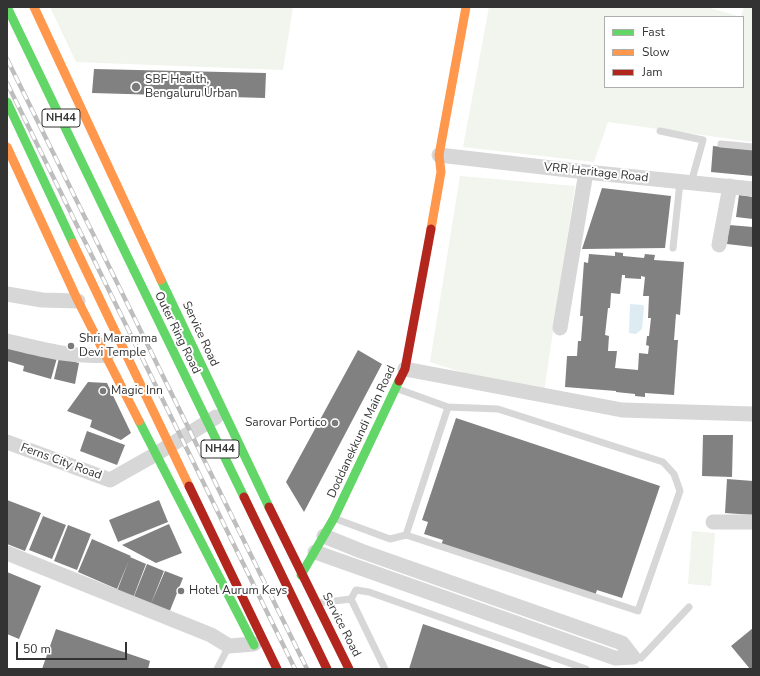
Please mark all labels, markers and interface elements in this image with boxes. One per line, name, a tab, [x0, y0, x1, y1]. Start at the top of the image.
legend	[604, 16, 744, 88]
text: Fast	[642, 24, 665, 40]
text: Slow	[642, 44, 670, 60]
text: Jam	[642, 64, 663, 80]
place label: SBF Health, Bengaluru Urban	[145, 73, 237, 101]
marker: SBF Health, Bengaluru Urban	[130, 81, 142, 93]
road number: NH44	[42, 109, 80, 127]
street label: VRR Heritage Road	[543, 160, 649, 186]
street label: Outer Ring Road	[151, 290, 203, 376]
street label: Service Road	[179, 299, 221, 369]
place label: Shri Maramma Devi Temple	[79, 332, 157, 360]
marker: Shri Maramma Devi Temple	[66, 341, 76, 351]
street label: Doddanekkundi Main Road	[325, 363, 399, 501]
place label: Magic Inn	[111, 384, 163, 398]
marker: Magic Inn	[98, 386, 108, 396]
place label: Sarovar Portico	[245, 416, 327, 430]
marker: Sarovar Portico	[330, 418, 340, 428]
road number: NH44	[201, 440, 239, 458]
street label: Ferns City Road	[19, 441, 103, 483]
place label: Hotel Aurum Keys	[189, 584, 287, 598]
marker: Hotel Aurum Keys	[176, 586, 186, 596]
street label: Service Road	[319, 590, 363, 660]
scale bar	[18, 634, 129, 660]
text: 50 m	[23, 641, 51, 657]

